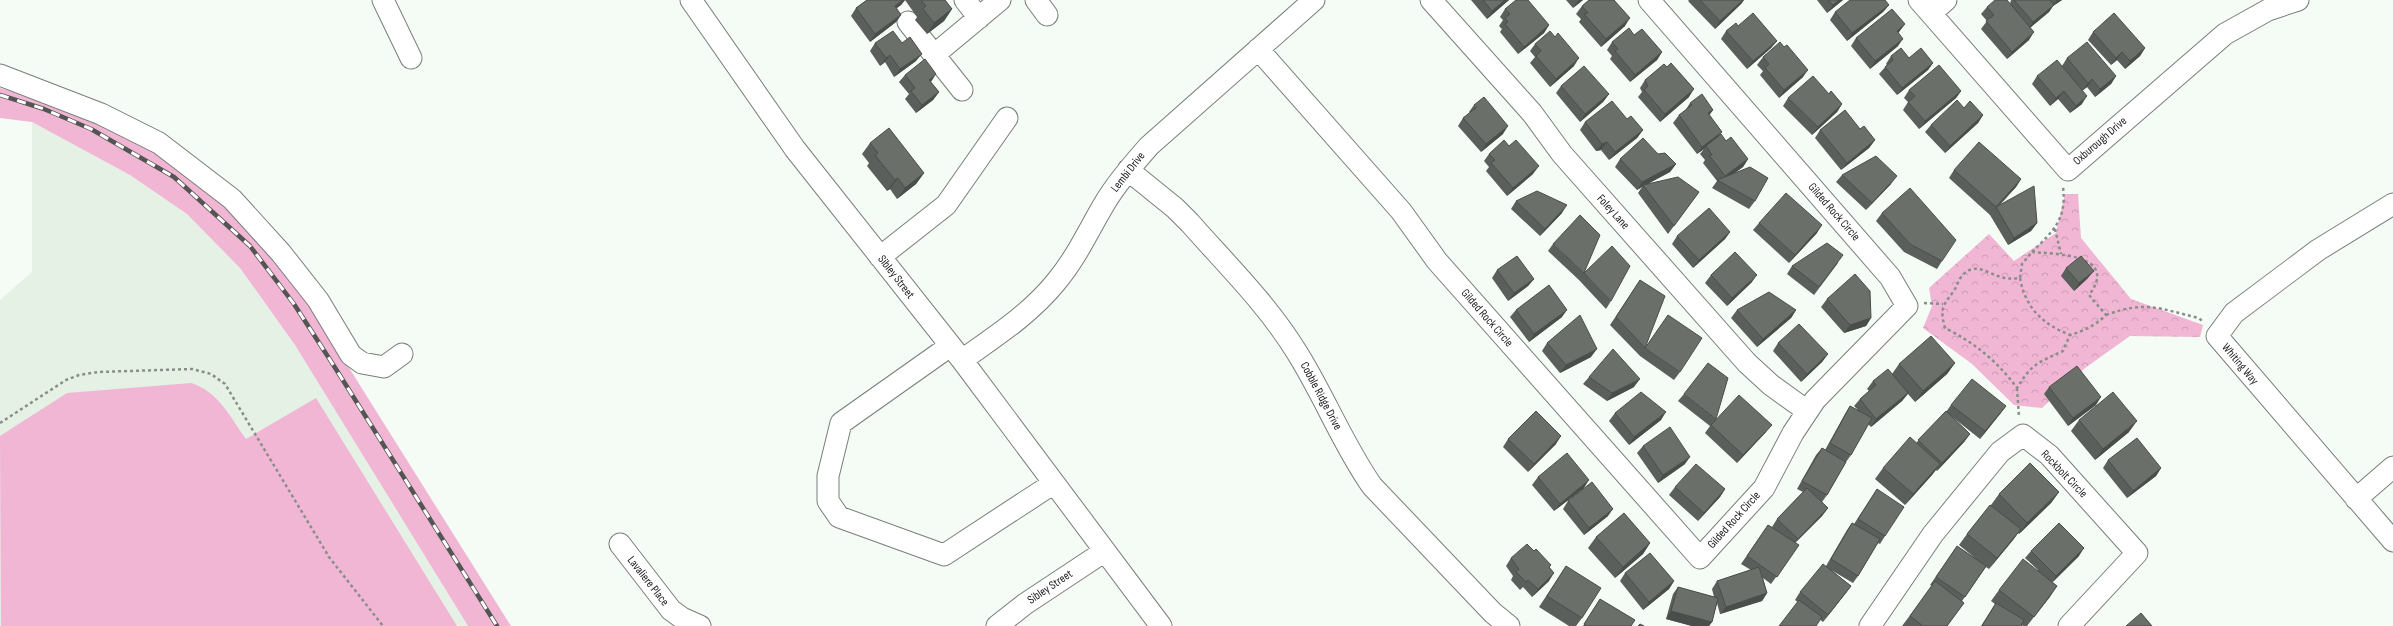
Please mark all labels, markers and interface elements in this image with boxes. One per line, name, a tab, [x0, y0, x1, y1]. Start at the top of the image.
street label: Oxburough Drive	[2070, 113, 2130, 168]
street label: Lembi Drive	[1108, 149, 1148, 195]
street label: Gilded Rock Circle	[1805, 180, 1863, 244]
street label: Foley Lane	[1593, 191, 1633, 233]
street label: Sibley Street	[874, 252, 918, 302]
street label: Gilded Rock Circle	[1458, 286, 1516, 350]
street label: Whiting Way	[2218, 340, 2262, 388]
street label: Cobble Ridge Drive	[1297, 359, 1345, 433]
street label: Rockbolt Circle	[2038, 447, 2091, 501]
street label: Gilded Rock Circle	[1704, 488, 1764, 552]
street label: Lavaliere Place	[624, 553, 672, 609]
street label: Sibley Street	[1025, 566, 1076, 608]

